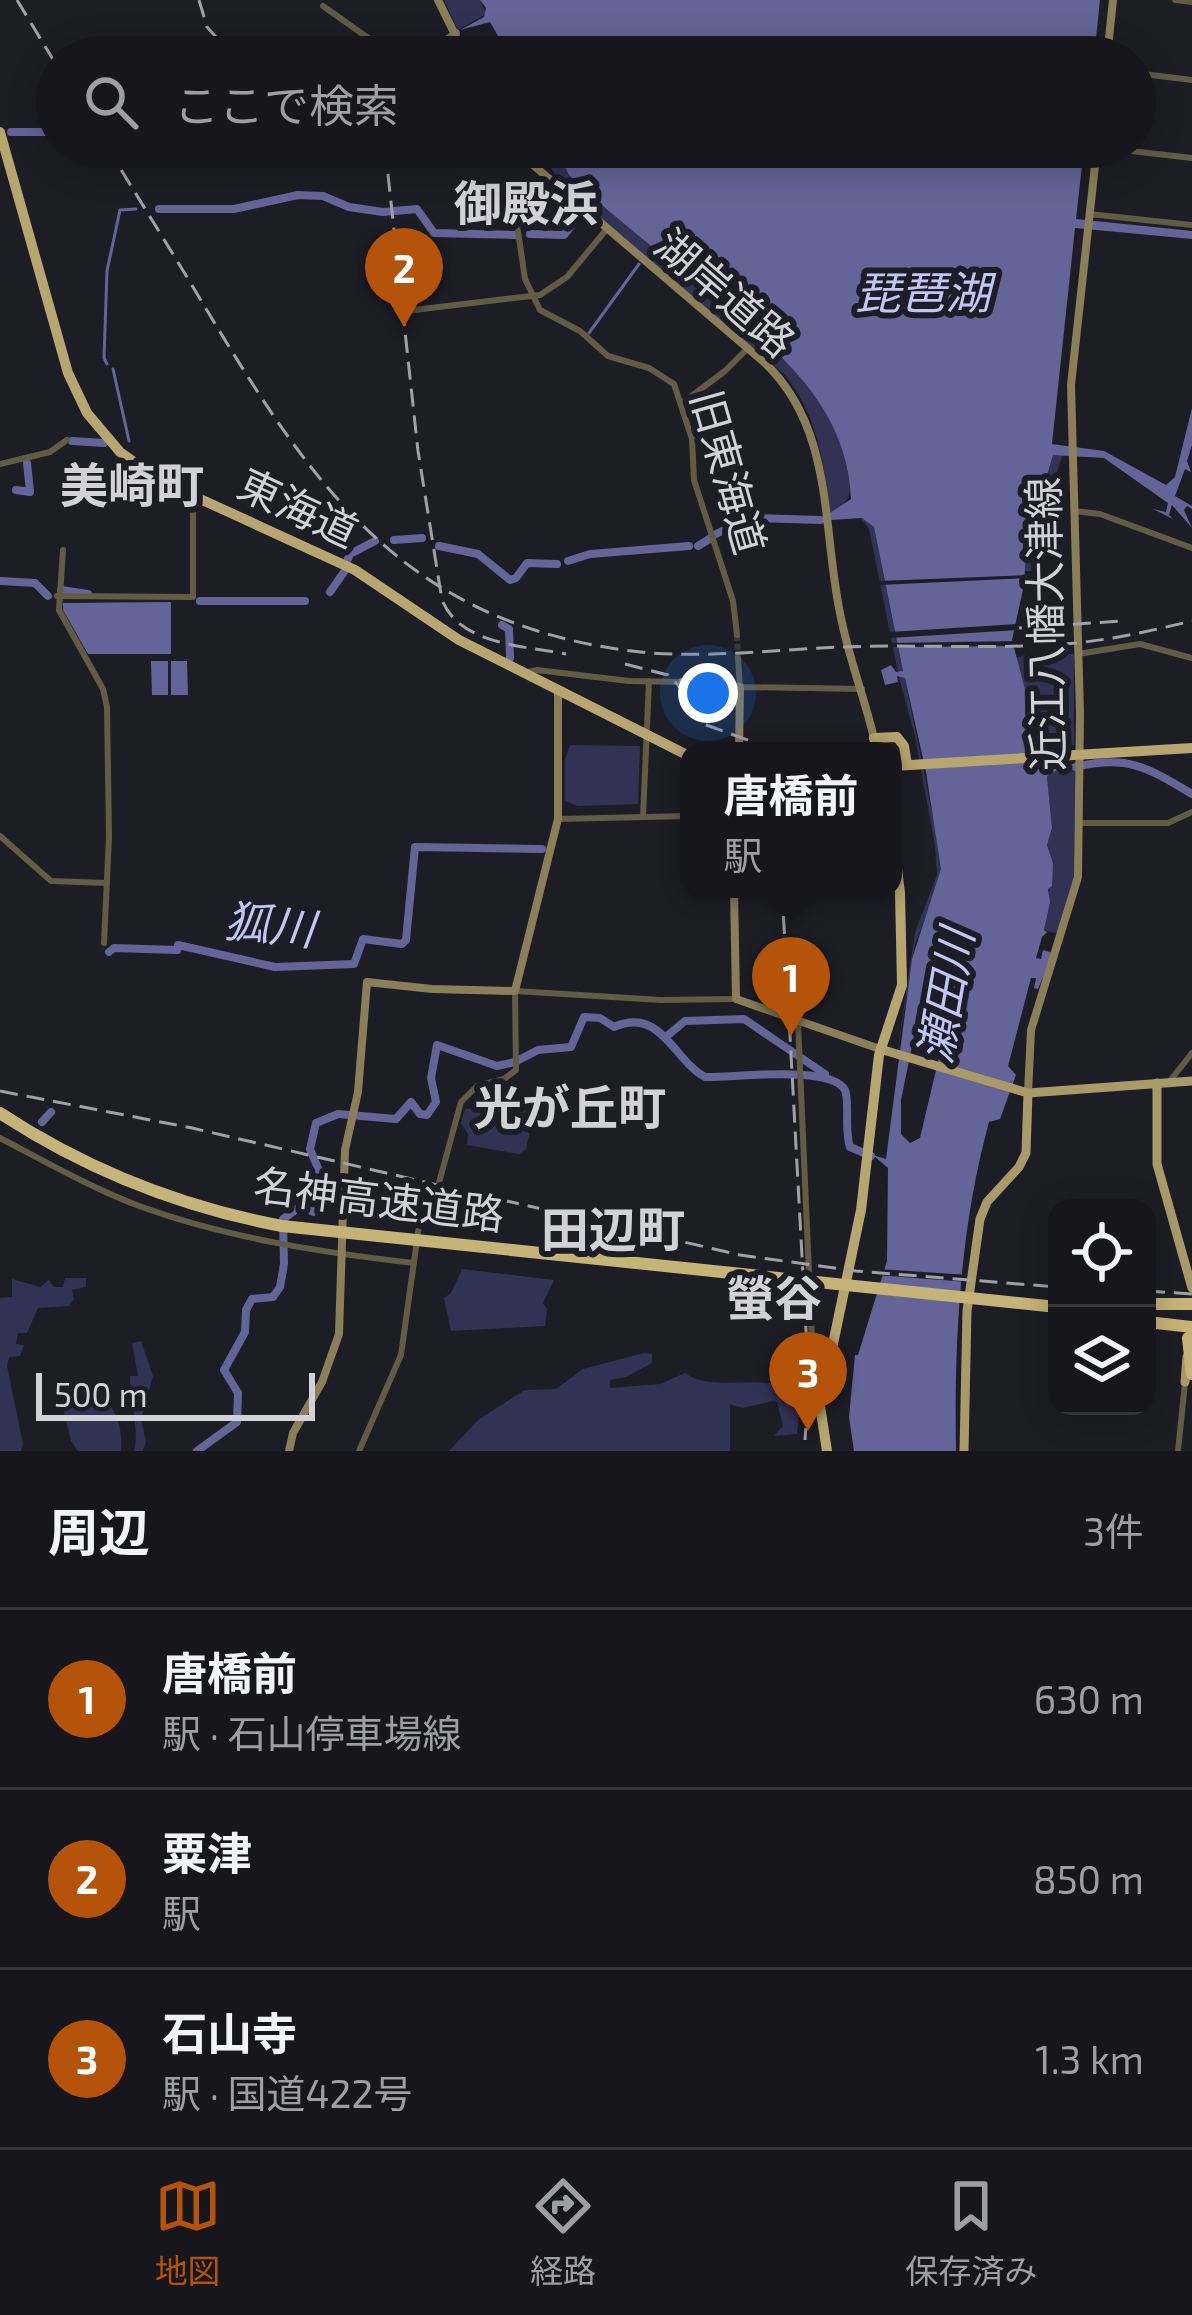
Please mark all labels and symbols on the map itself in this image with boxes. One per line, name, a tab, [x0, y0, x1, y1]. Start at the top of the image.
district label: 御殿浜	[454, 173, 598, 231]
street label: 湖岸道路	[647, 218, 806, 365]
pin: 2	[365, 228, 443, 327]
water label: 琵琶湖	[855, 264, 996, 318]
street label: 旧東海道	[683, 384, 777, 559]
district label: 美崎町	[60, 455, 204, 513]
street label: 東海道	[231, 457, 367, 555]
street label: 近江八幡大津線	[1016, 477, 1072, 771]
your location	[678, 663, 738, 723]
water label: 狐川	[223, 891, 322, 955]
water label: 瀬田川	[906, 921, 983, 1067]
pin: 1	[752, 937, 830, 1036]
district label: 光が丘町	[474, 1077, 666, 1135]
street label: 名神高速道路	[251, 1158, 507, 1238]
district label: 田辺町	[541, 1199, 685, 1257]
district label: 螢谷	[726, 1268, 822, 1326]
pin: 3	[769, 1332, 847, 1431]
scale bar	[36, 1367, 315, 1420]

